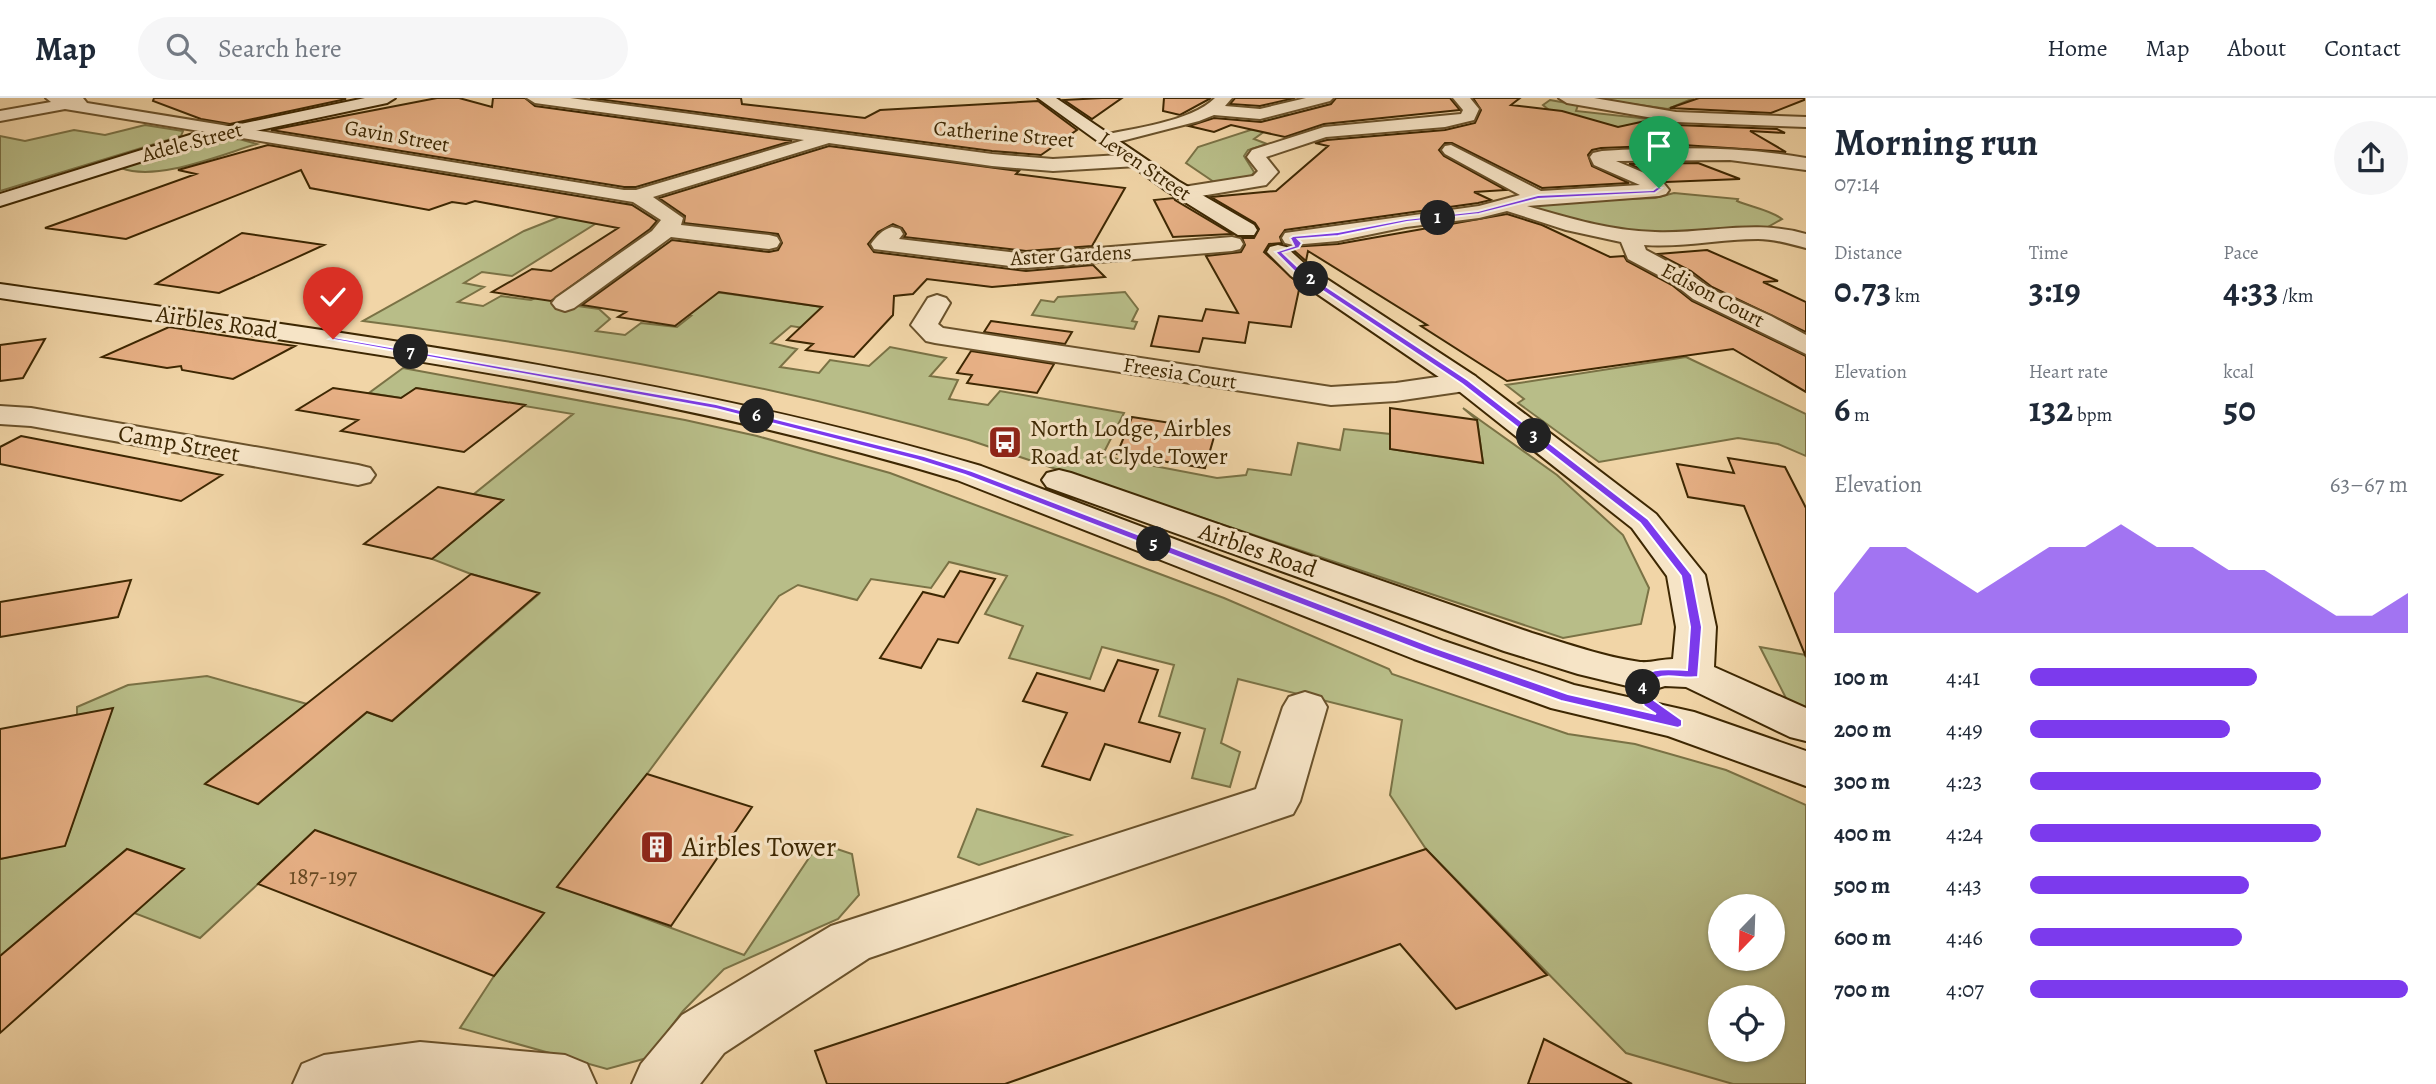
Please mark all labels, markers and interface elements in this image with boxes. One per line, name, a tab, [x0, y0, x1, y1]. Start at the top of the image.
search box	[138, 17, 628, 80]
text: Map	[35, 26, 96, 71]
icon: search	[162, 29, 200, 67]
text: Search here	[218, 31, 342, 66]
text: Home	[2047, 32, 2108, 64]
text: Map	[2146, 32, 2190, 64]
text: About	[2228, 32, 2286, 64]
text: Contact	[2324, 32, 2401, 64]
street label: Gavin Street	[342, 113, 452, 159]
street label: Catherine Street	[932, 114, 1076, 154]
street label: Adele Street	[138, 115, 245, 169]
pin	[1629, 116, 1689, 188]
text: Morning run	[1834, 116, 2038, 168]
button: share	[2334, 121, 2408, 195]
street label: Leven Street	[1093, 125, 1197, 207]
icon: arrive	[1640, 127, 1678, 165]
text: 07:14	[1834, 168, 1880, 199]
pin: 1	[1420, 200, 1456, 236]
text: 1	[1434, 204, 1441, 230]
street label: Aster Gardens	[1009, 238, 1132, 272]
text: Distance	[1834, 240, 1902, 266]
text: Time	[2029, 240, 2068, 266]
text: Pace	[2223, 240, 2259, 266]
street label: Edison Court	[1656, 256, 1770, 334]
pin: 2	[1294, 262, 1328, 296]
text: 2	[1306, 265, 1315, 291]
text: 0.73	[1834, 266, 1891, 314]
text: 3:19	[2029, 266, 2081, 314]
text: 4:33	[2223, 266, 2278, 314]
pin	[303, 267, 363, 339]
icon: check	[314, 278, 352, 316]
text: km	[1891, 283, 1920, 309]
text: /km	[2278, 283, 2313, 309]
street label: Airbles Road	[153, 297, 280, 346]
pin: 7	[394, 334, 428, 370]
text: 7	[406, 338, 415, 364]
street label: Freesia Court	[1121, 350, 1239, 396]
text: Elevation	[1834, 359, 1907, 385]
text: Heart rate	[2029, 359, 2108, 385]
text: kcal	[2223, 359, 2254, 385]
text: 6	[1834, 385, 1850, 433]
text: 132	[2029, 385, 2073, 433]
text: 50	[2223, 385, 2256, 433]
pin: 6	[740, 398, 774, 434]
text: 6	[752, 402, 761, 428]
text: m	[1850, 402, 1870, 428]
text: bpm	[2073, 402, 2112, 428]
place label: North Lodge, Airbles Road at Clyde Tower	[1030, 412, 1232, 472]
street label: Camp Street	[116, 417, 242, 469]
pin: 3	[1516, 418, 1552, 454]
text: 3	[1529, 422, 1538, 448]
bus stop icon: North Lodge, Airbles Road at Clyde Tower	[986, 423, 1024, 461]
text: Elevation	[1834, 469, 1922, 500]
text: 63–67 m	[2330, 469, 2408, 500]
street label: Airbles Road	[1194, 515, 1321, 585]
pin: 5	[1136, 526, 1172, 562]
text: 5	[1149, 530, 1158, 556]
text: 100 m	[1834, 662, 1889, 693]
text: 4:41	[1946, 662, 1980, 693]
pin: 4	[1626, 670, 1660, 704]
text: 4	[1638, 673, 1647, 699]
text: 200 m	[1834, 714, 1892, 745]
text: 4:49	[1946, 714, 1983, 745]
text: 300 m	[1834, 766, 1890, 797]
text: 4:23	[1946, 766, 1982, 797]
text: 400 m	[1834, 818, 1891, 849]
text: 4:24	[1946, 818, 1983, 849]
building icon: Airbles Tower	[638, 828, 676, 866]
place label: Airbles Tower	[681, 828, 837, 866]
house number: 187-197	[289, 860, 358, 892]
text: 500 m	[1834, 870, 1890, 901]
text: 4:43	[1946, 870, 1982, 901]
north arrow	[1708, 894, 1785, 971]
map controls	[1708, 894, 1785, 1062]
text: 600 m	[1834, 922, 1891, 953]
text: 4:46	[1946, 922, 1983, 953]
text: 700 m	[1834, 974, 1890, 1005]
text: 4:07	[1946, 974, 1984, 1005]
button: locate	[1708, 985, 1785, 1062]

